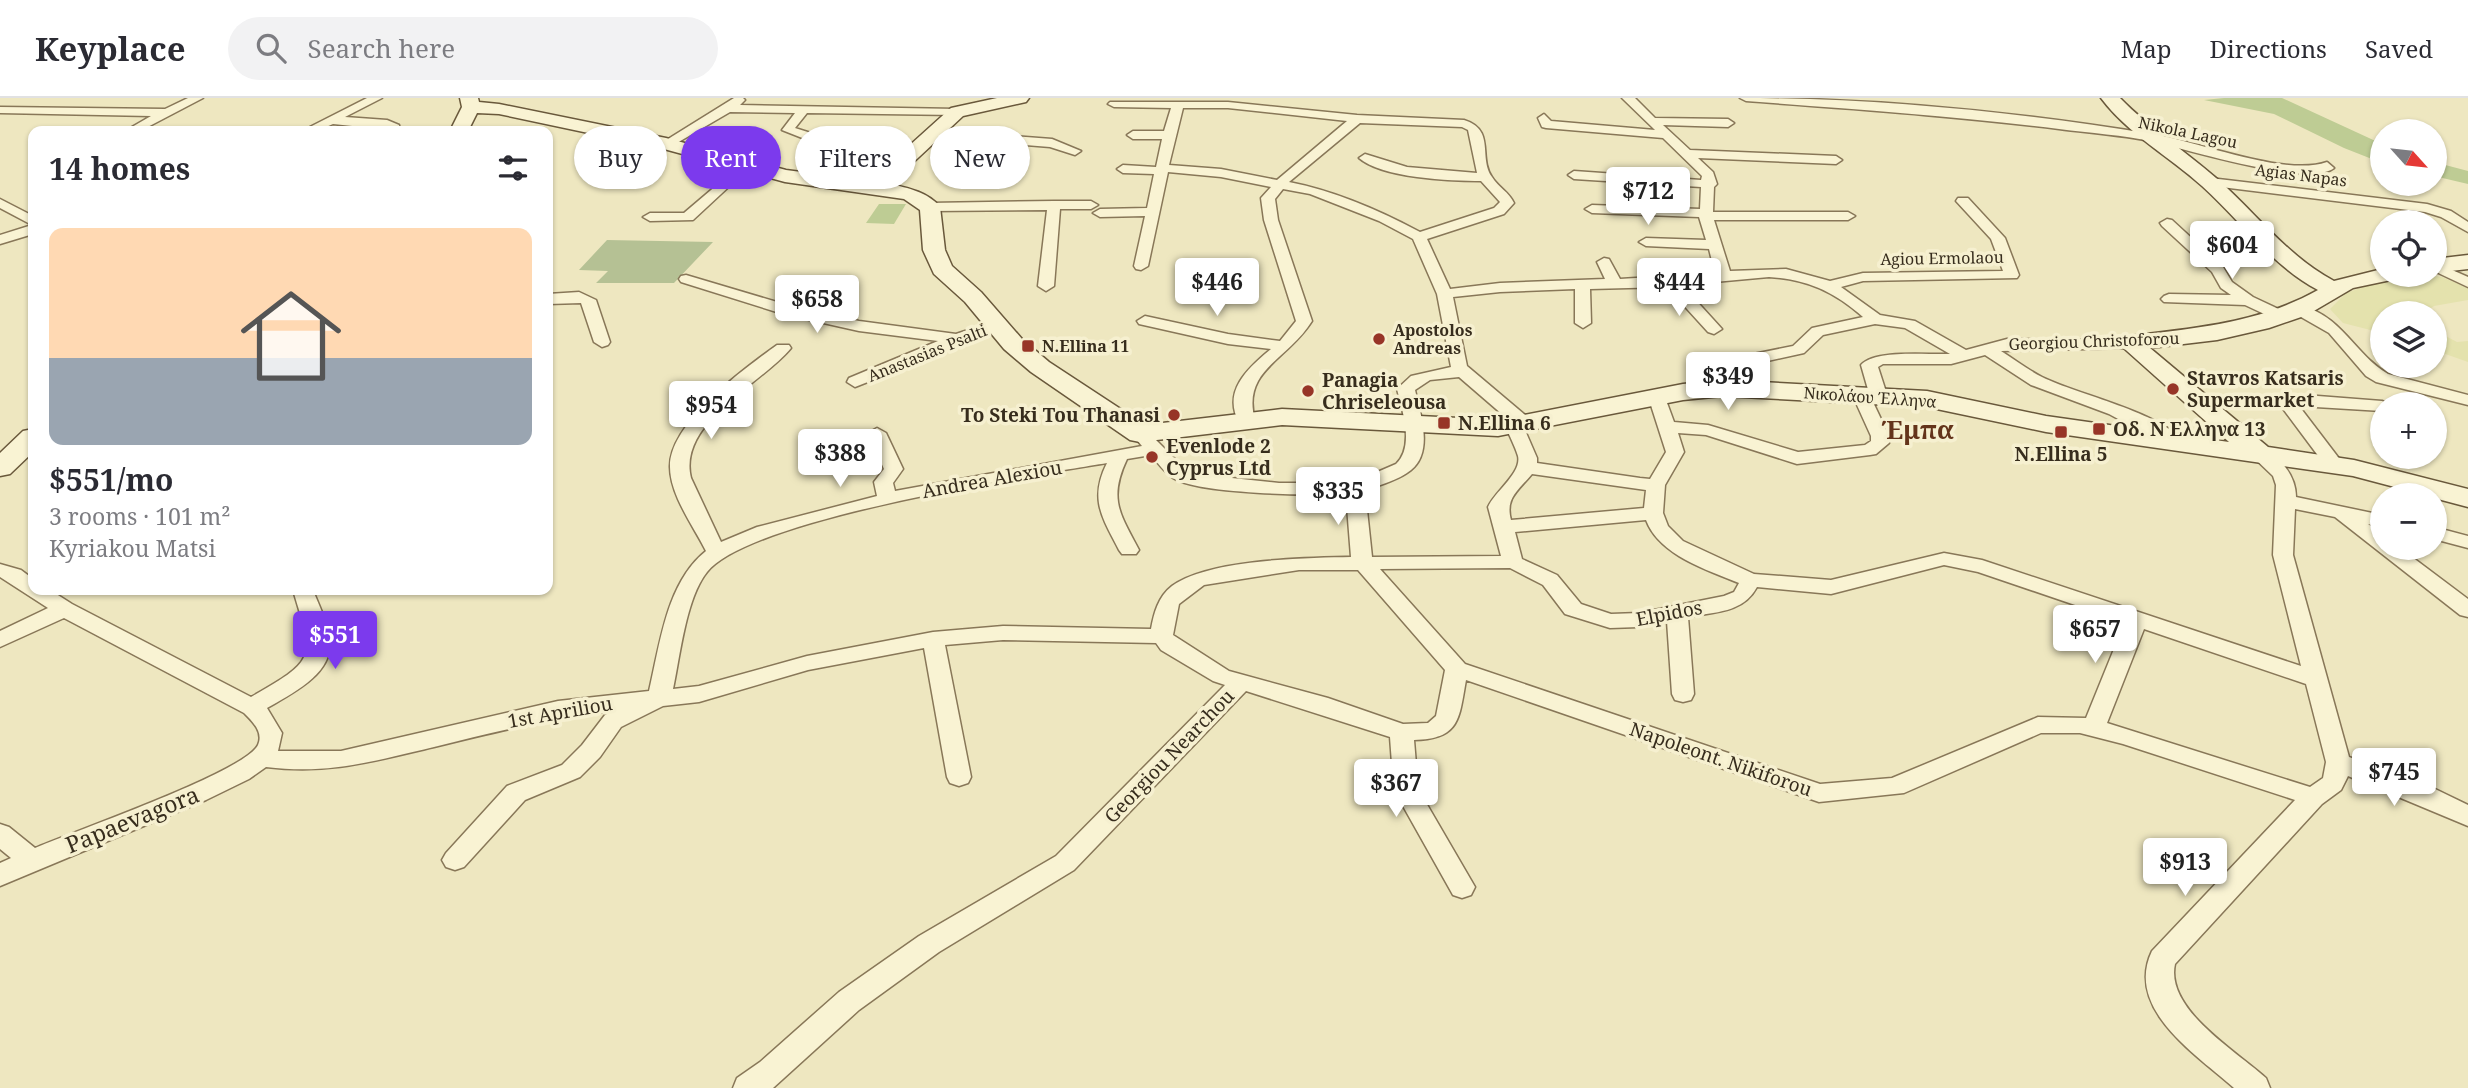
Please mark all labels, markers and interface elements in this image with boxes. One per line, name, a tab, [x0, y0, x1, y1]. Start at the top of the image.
search box	[228, 17, 718, 80]
text: Keyplace	[35, 26, 186, 71]
icon: search	[252, 29, 290, 67]
text: Search here	[308, 30, 455, 66]
text: Map	[2121, 32, 2172, 65]
text: Directions	[2210, 32, 2327, 65]
text: Saved	[2365, 32, 2433, 65]
street label: Nikola Lagou	[2136, 111, 2240, 153]
north arrow	[2370, 119, 2446, 196]
map controls	[2370, 119, 2447, 560]
chip: Buy	[574, 126, 667, 189]
chip: Rent	[681, 126, 781, 189]
chip: Filters	[795, 126, 916, 189]
chip: New	[930, 126, 1030, 189]
text: 14 homes	[49, 148, 190, 189]
icon: filters	[494, 149, 532, 187]
street label: Agias Napas	[2254, 158, 2348, 192]
pin: $712	[1607, 167, 1689, 227]
text: $712	[1622, 174, 1674, 206]
button: locate	[2370, 210, 2447, 287]
pin: $604	[2191, 222, 2273, 281]
text: $604	[2206, 228, 2258, 260]
street label: Agiou Ermolaou	[1880, 246, 2004, 270]
pin: $446	[1176, 258, 1258, 318]
pin: $444	[1638, 258, 1720, 318]
text: $446	[1191, 265, 1243, 297]
text: $444	[1653, 265, 1705, 297]
icon: home	[228, 273, 354, 399]
pin: $658	[776, 275, 858, 335]
text: $658	[791, 282, 843, 314]
button: layers	[2370, 301, 2447, 378]
street label: Anastasias Psalti	[864, 319, 990, 387]
place label: Apostolos Andreas	[1393, 319, 1473, 359]
street label: Georgiou Christoforou	[2008, 327, 2180, 355]
marker: Apostolos Andreas	[1371, 331, 1387, 347]
place label: N.Ellina 11	[1042, 335, 1129, 357]
marker: N.Ellina 11	[1020, 338, 1036, 354]
pin: $349	[1687, 352, 1769, 412]
text: $349	[1702, 359, 1754, 391]
place label: Stavros Katsaris Supermarket	[2187, 365, 2344, 413]
place label: Panagia Chriseleousa	[1322, 367, 1446, 415]
street label: Νικολάου Έλληνα	[1803, 381, 1937, 413]
marker: Stavros Katsaris Supermarket	[2165, 381, 2181, 397]
pin: $954	[670, 382, 752, 441]
marker: Panagia Chriseleousa	[1300, 383, 1316, 399]
text: $954	[685, 388, 737, 420]
button: +	[2370, 392, 2447, 469]
place label: To Steki Tou Thanasi	[961, 402, 1160, 428]
marker: To Steki Tou Thanasi	[1166, 407, 1182, 423]
place label: N.Ellina 6	[1458, 410, 1551, 436]
district label: Έμπα	[1881, 411, 1954, 447]
marker: N.Ellina 6	[1436, 415, 1452, 431]
place label: Οδ. Ν Ελληνα 13	[2113, 416, 2266, 442]
marker: Οδ. Ν Ελληνα 13	[2091, 421, 2107, 437]
marker: N.Ellina 5	[2053, 424, 2069, 440]
pin: $388	[799, 430, 881, 489]
place label: Evenlode 2 Cyprus Ltd	[1166, 433, 1272, 481]
text: $388	[814, 436, 866, 468]
place label: N.Ellina 5	[2015, 441, 2107, 467]
marker: Evenlode 2 Cyprus Ltd	[1144, 449, 1160, 465]
street label: Andrea Alexiou	[920, 454, 1064, 504]
text: $551/mo	[49, 459, 173, 500]
pin: $335	[1297, 468, 1379, 527]
text: $335	[1312, 474, 1364, 506]
button: −	[2370, 483, 2447, 560]
text: 3 rooms · 101 m²	[49, 500, 231, 532]
text: Kyriakou Matsi	[49, 532, 216, 564]
street label: Elpidos	[1634, 594, 1704, 632]
pin: $657	[2054, 606, 2136, 665]
pin: $551	[294, 612, 376, 671]
text: $657	[2069, 612, 2121, 644]
text: $551	[309, 618, 361, 650]
street label: Georgiou Nearchou	[1098, 683, 1240, 829]
street label: 1st Apriliou	[506, 690, 614, 734]
street label: Napoleont. Nikiforou	[1626, 716, 1816, 802]
pin: $745	[2353, 748, 2435, 808]
text: $745	[2368, 755, 2420, 787]
pin: $367	[1355, 760, 1437, 819]
text: $367	[1370, 766, 1422, 798]
street label: Papaevagora	[60, 778, 204, 860]
pin: $913	[2144, 838, 2226, 898]
text: $913	[2159, 845, 2211, 877]

